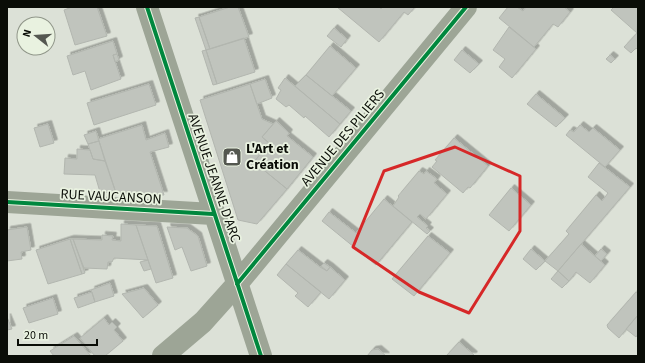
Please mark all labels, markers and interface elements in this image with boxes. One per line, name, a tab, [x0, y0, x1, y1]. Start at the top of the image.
north arrow	[16, 16, 56, 56]
text: N	[19, 28, 35, 39]
street label: AVENUE DES PILIERS	[296, 85, 390, 191]
street label: AVENUE JEANNE D'ARC	[183, 111, 245, 245]
place label: L'Art et Création	[246, 139, 299, 175]
shop icon: L'Art et Création	[221, 146, 243, 168]
street label: RUE VAUCANSON	[60, 184, 162, 210]
scale bar	[18, 321, 97, 347]
text: 20 m	[24, 327, 48, 344]

